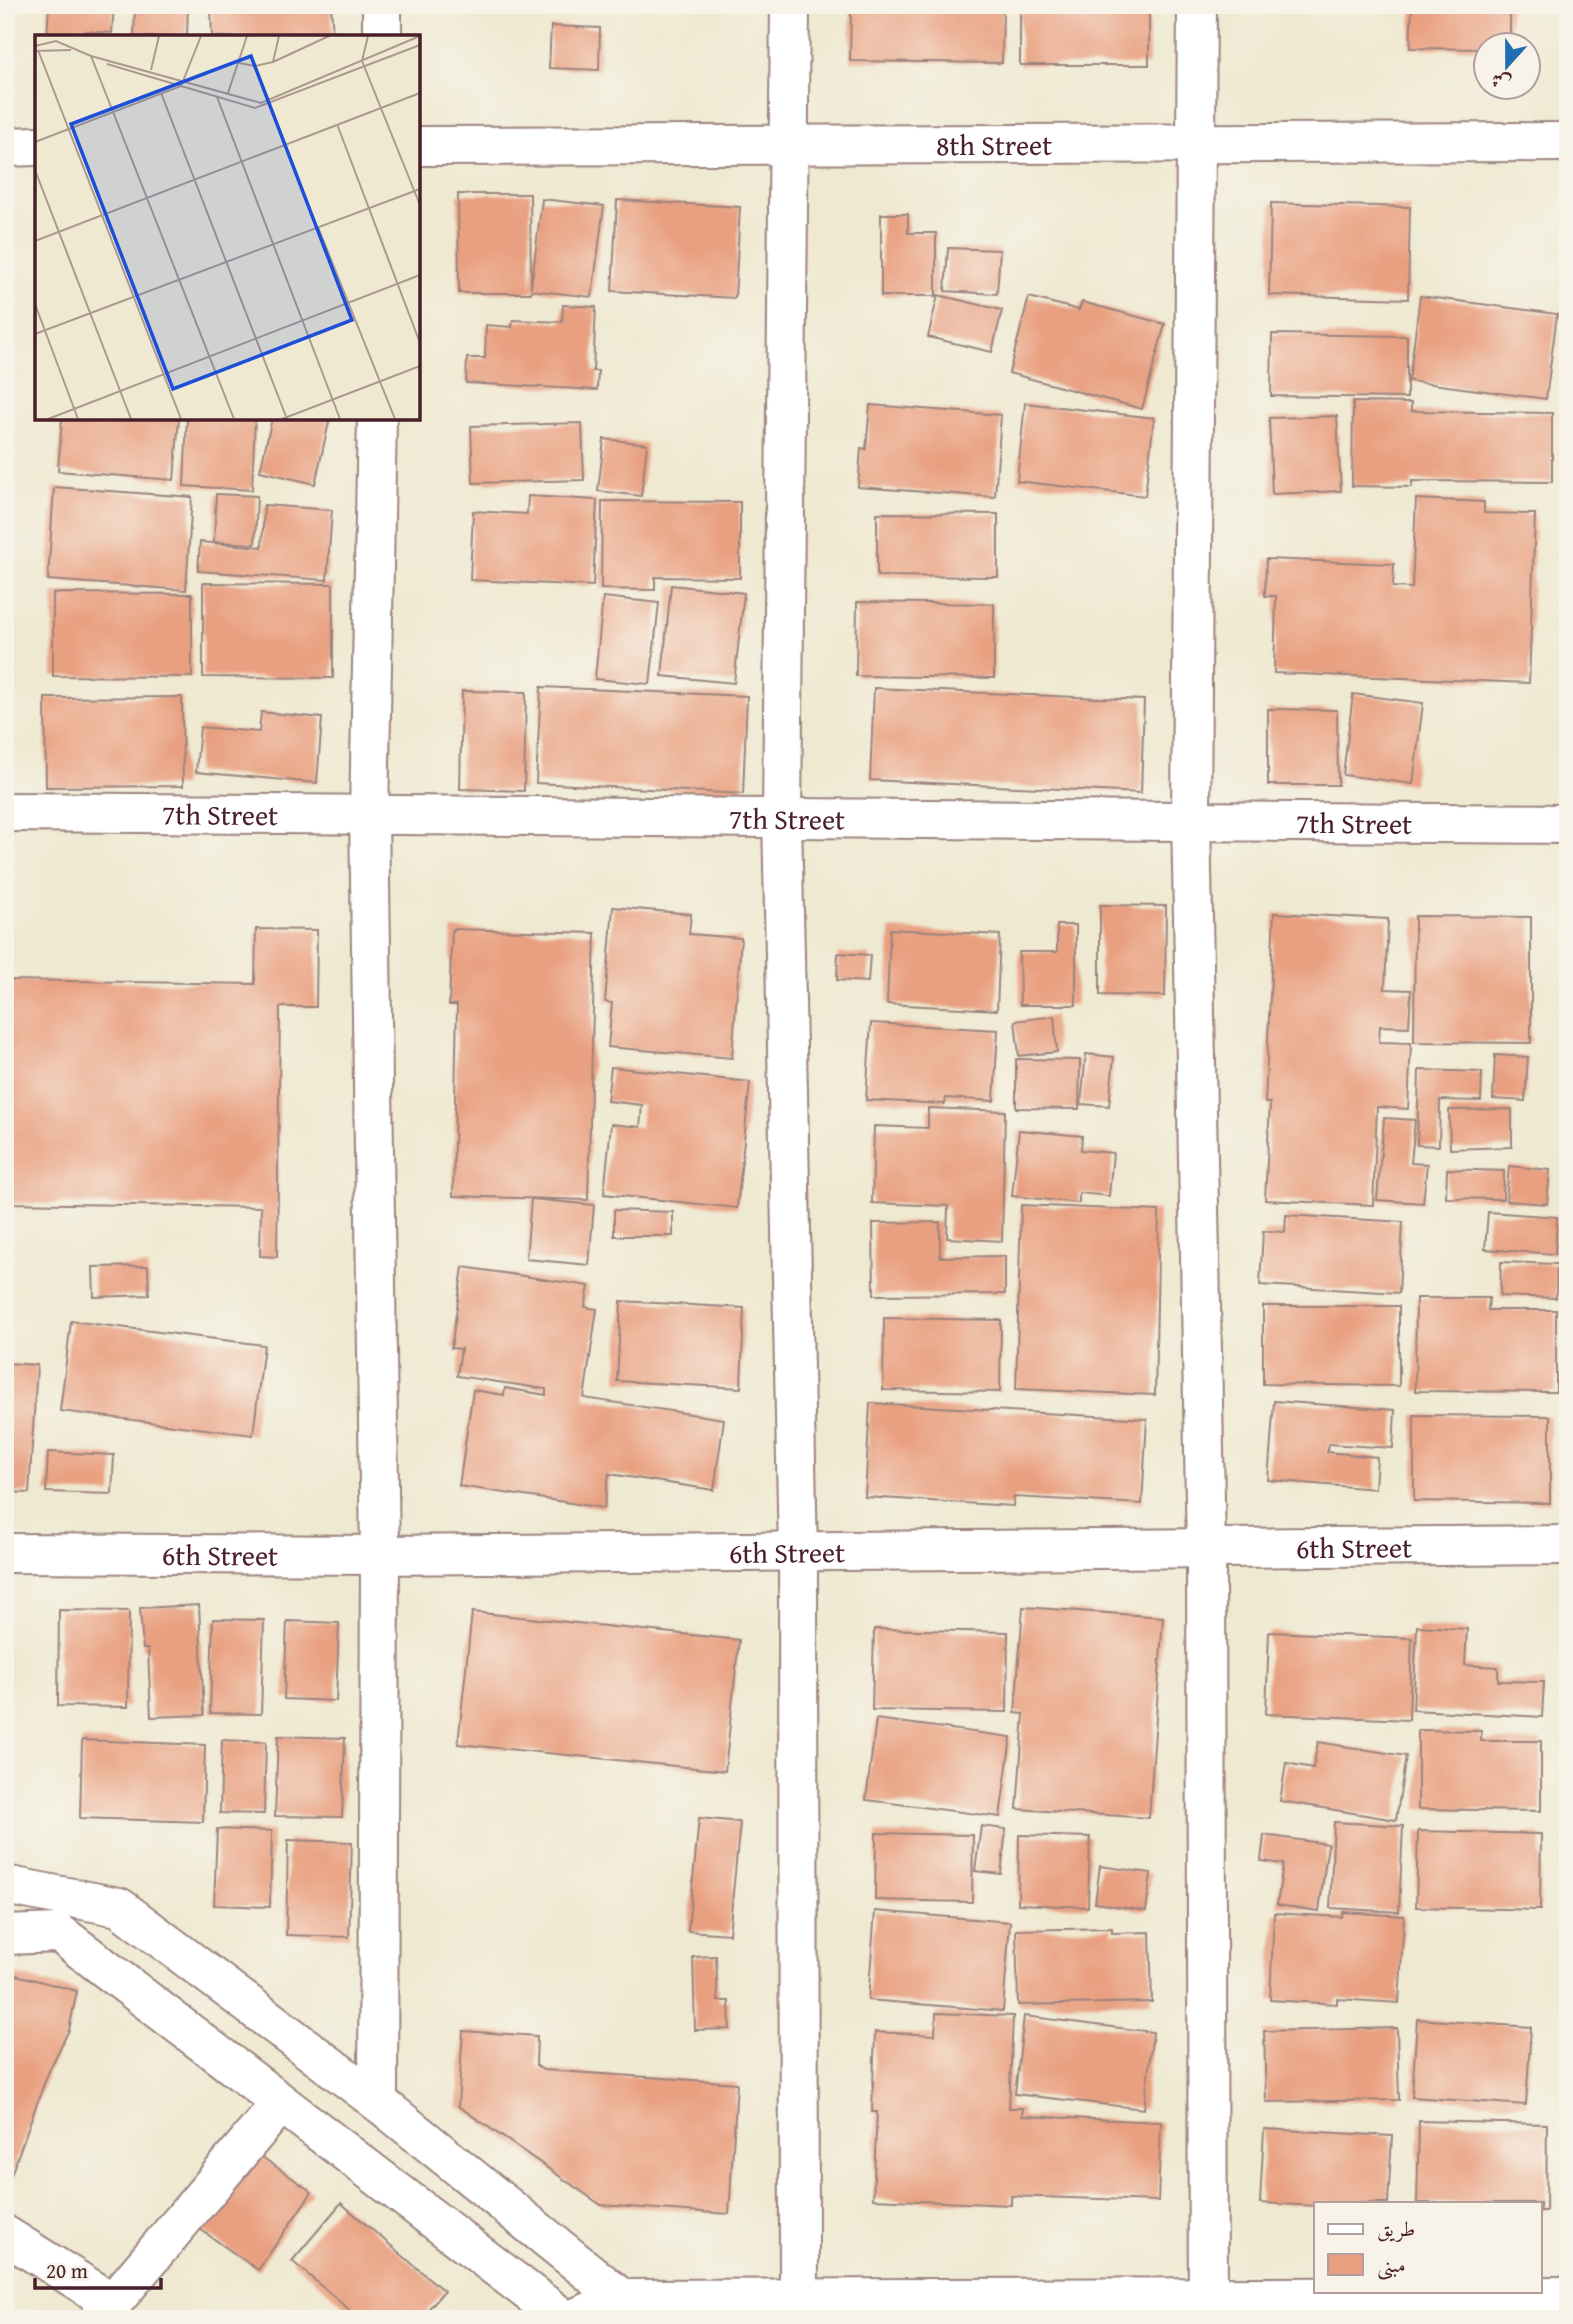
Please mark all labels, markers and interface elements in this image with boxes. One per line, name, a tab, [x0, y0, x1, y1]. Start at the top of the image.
north arrow	[1472, 32, 1542, 102]
inset map	[35, 35, 420, 420]
text: ش	[1487, 65, 1515, 98]
street label: 8th Street	[936, 123, 1052, 165]
street label: 7th Street	[162, 793, 278, 835]
street label: 7th Street	[729, 797, 845, 839]
street label: 7th Street	[1296, 801, 1412, 843]
street label: 6th Street	[1296, 1526, 1412, 1568]
street label: 6th Street	[729, 1531, 845, 1573]
street label: 6th Street	[162, 1533, 278, 1575]
legend	[1314, 2202, 1542, 2292]
text: طريق	[1377, 2213, 1415, 2244]
scale bar	[35, 2247, 161, 2291]
text: مبنى	[1377, 2249, 1406, 2280]
text: 20 m	[46, 2255, 88, 2286]

